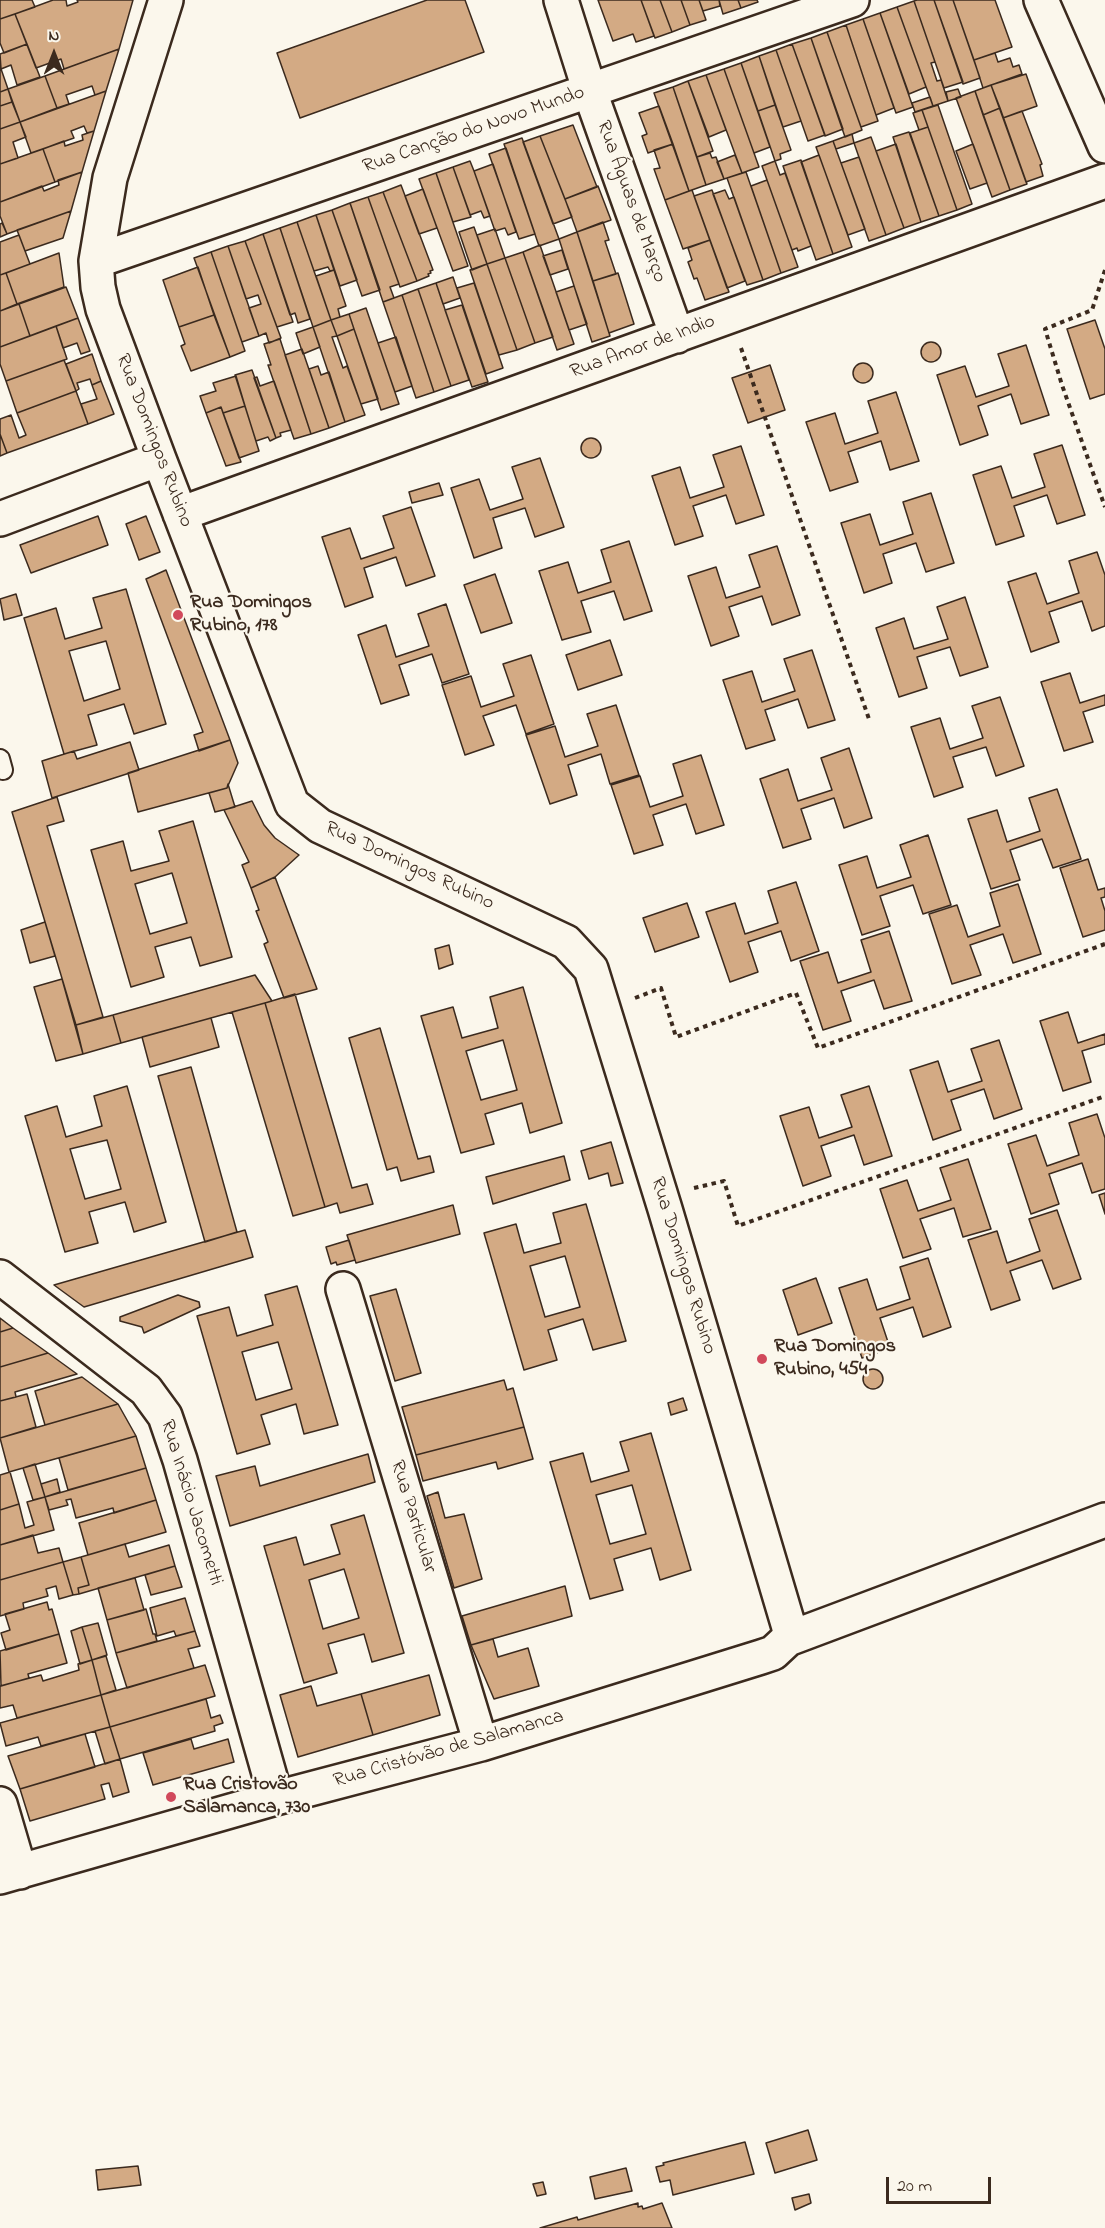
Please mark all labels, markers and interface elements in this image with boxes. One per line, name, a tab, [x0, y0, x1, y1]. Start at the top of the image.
north arrow	[24, 24, 84, 84]
text: N	[49, 24, 59, 48]
street label: Rua Canção do Novo Mundo	[360, 82, 588, 180]
street label: Rua Águas de Março	[590, 118, 670, 286]
street label: Rua Amor de Indio	[567, 311, 719, 385]
street label: Rua Domingos Rubino	[109, 351, 197, 531]
place label: Rua Domingos Rubino, 178	[190, 592, 312, 639]
marker: Rua Domingos Rubino, 178	[171, 608, 185, 622]
street label: Rua Domingos Rubino	[321, 817, 497, 917]
street label: Rua Domingos Rubino	[644, 1175, 720, 1357]
place label: Rua Domingos Rubino, 454	[774, 1336, 896, 1383]
marker: Rua Domingos Rubino, 454	[755, 1352, 769, 1366]
street label: Rua Inácio Jacometti	[153, 1417, 227, 1589]
street label: Rua Particular	[383, 1458, 441, 1576]
street label: Rua Cristóvão de Salamanca	[331, 1706, 567, 1794]
place label: Rua Cristovão Salamanca, 730	[183, 1774, 310, 1821]
marker: Rua Cristovão Salamanca, 730	[164, 1790, 178, 1804]
scale bar	[889, 2165, 994, 2203]
text: 20 m	[897, 2174, 932, 2200]

